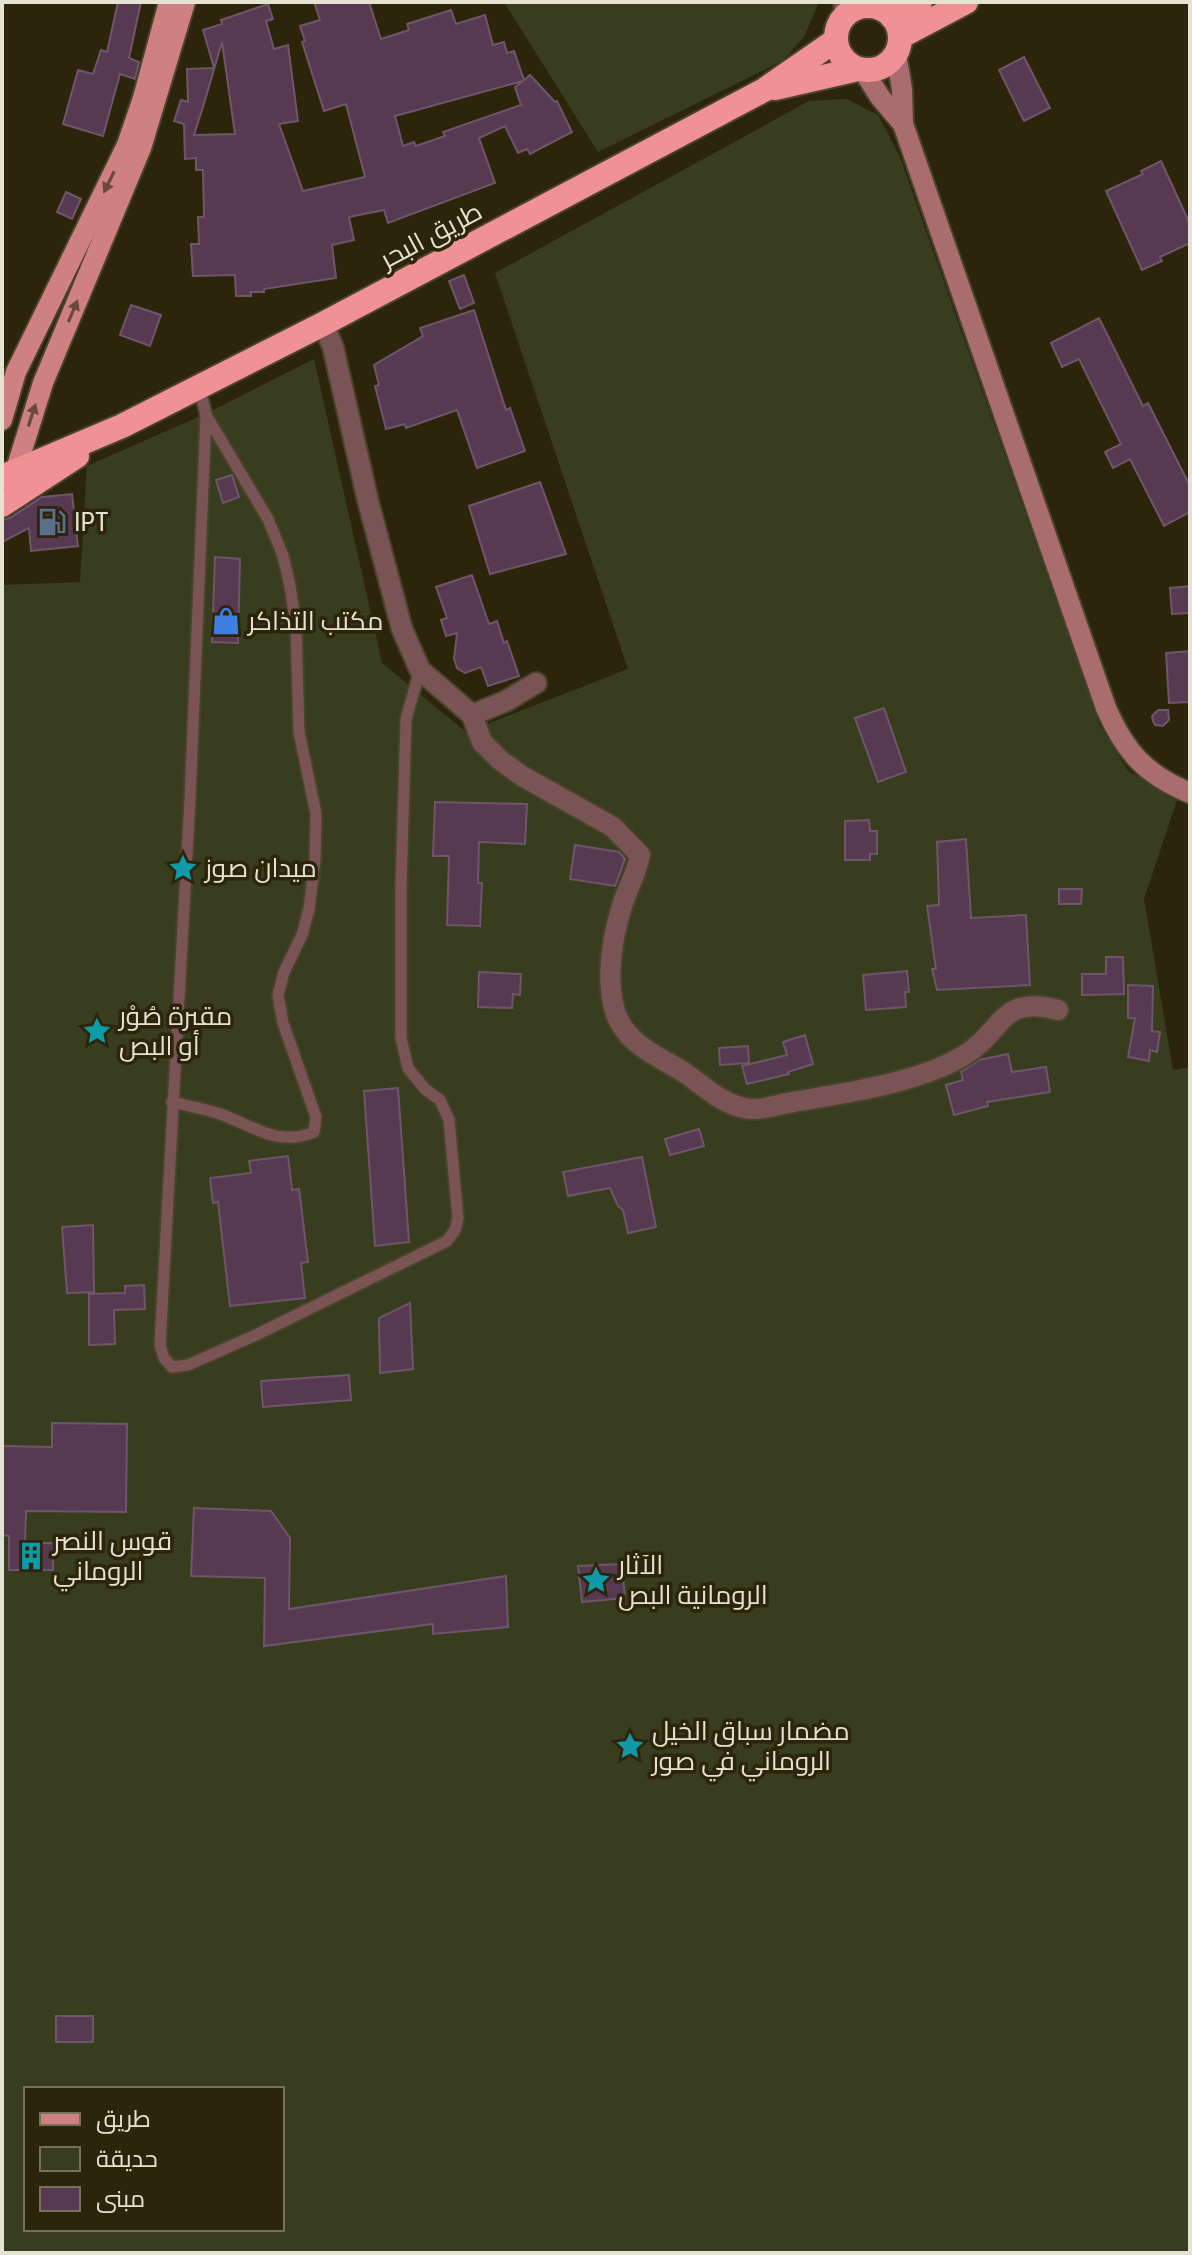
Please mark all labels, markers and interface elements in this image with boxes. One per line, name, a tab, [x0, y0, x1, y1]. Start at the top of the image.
one-way arrow	[102, 170, 116, 193]
street label: طريق البحر	[373, 196, 487, 276]
one-way arrow	[67, 299, 80, 323]
one-way arrow	[27, 403, 39, 427]
fuel station icon: IPT	[37, 507, 67, 537]
place label: IPT	[74, 507, 108, 537]
shop icon: مكتب التذاكر	[211, 606, 241, 636]
place label: مكتب التذاكر	[246, 606, 383, 636]
place icon: ميدان صوز	[168, 853, 198, 883]
place label: ميدان صوز	[203, 853, 317, 883]
place label: مقبرة صُوْر أو البص	[117, 1001, 232, 1062]
place icon: مقبرة صُوْر أو البص	[82, 1016, 112, 1046]
place label: قوس النصر الروماني	[51, 1526, 172, 1592]
building icon: قوس النصر الروماني	[16, 1541, 46, 1571]
place label: الآثار الرومانية البص	[616, 1550, 768, 1611]
place icon: الآثار الرومانية البص	[581, 1565, 611, 1595]
place label: مضمار سباق الخيل الروماني في صور	[650, 1716, 850, 1782]
place icon: مضمار سباق الخيل الروماني في صور	[615, 1731, 645, 1761]
legend	[24, 2087, 284, 2231]
text: طريق	[96, 2105, 151, 2134]
text: حديقة	[96, 2145, 158, 2173]
text: مبنى	[96, 2185, 145, 2213]

